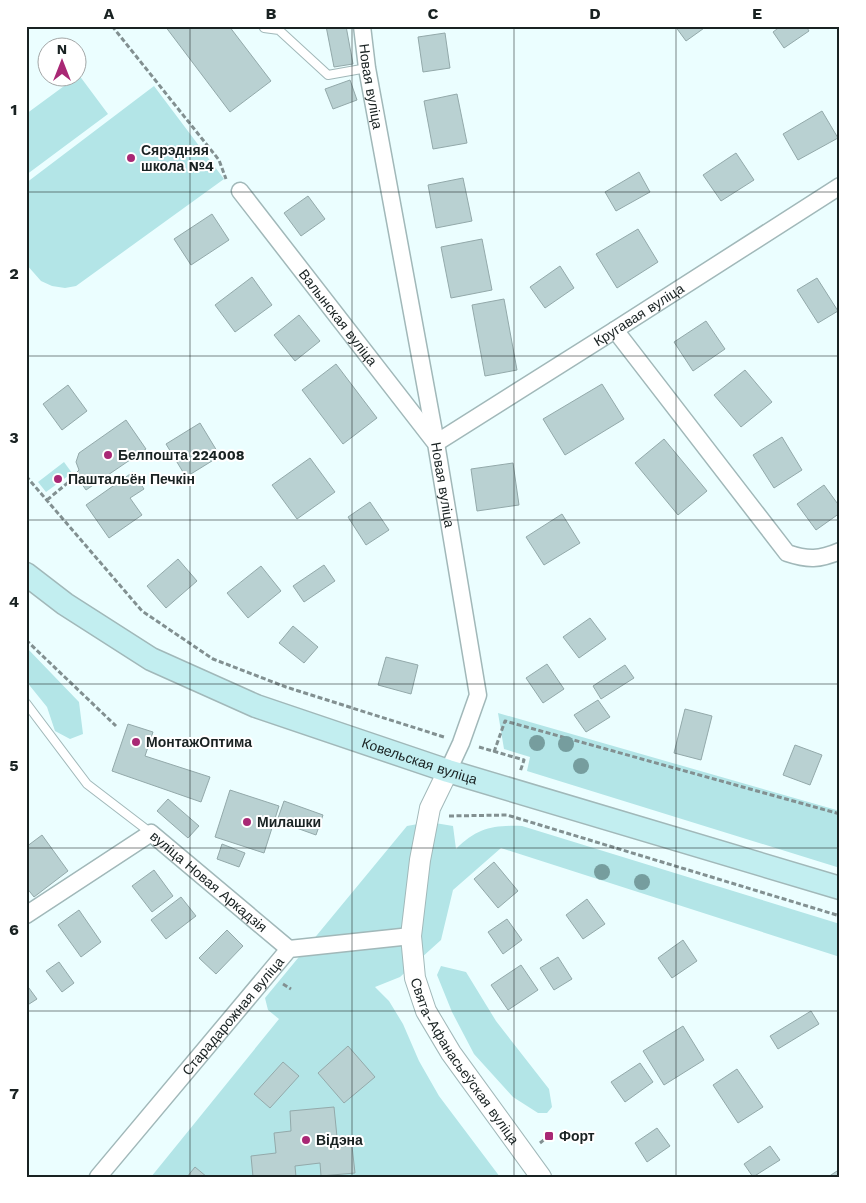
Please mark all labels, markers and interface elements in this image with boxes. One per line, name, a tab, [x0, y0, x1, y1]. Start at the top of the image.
text: A	[104, 4, 115, 23]
text: B	[266, 4, 277, 23]
text: C	[428, 4, 439, 23]
text: D	[589, 4, 601, 23]
text: E	[752, 4, 762, 23]
north arrow	[38, 38, 88, 88]
text: N	[57, 41, 67, 57]
street label: Новая вуліца	[356, 43, 386, 131]
text: 1	[11, 100, 17, 119]
place label: Сярэдняя школа №4	[141, 142, 214, 174]
marker: Сярэдняя школа №4	[125, 152, 137, 164]
text: 2	[9, 264, 19, 283]
street label: Валынская вуліца	[296, 266, 381, 369]
street label: Кругавая вуліца	[591, 280, 687, 349]
text: 3	[9, 428, 19, 447]
street label: Новая вуліца	[428, 441, 458, 529]
place label: Белпошта 224008	[118, 447, 245, 463]
marker: Белпошта 224008	[102, 449, 114, 461]
place label: Паштальён Печкін	[68, 471, 195, 487]
marker: Паштальён Печкін	[52, 473, 64, 485]
text: 4	[9, 592, 19, 611]
place label: МонтажОптима	[146, 734, 252, 750]
street label: Ковельская вуліца	[360, 734, 479, 787]
marker: МонтажОптима	[130, 736, 142, 748]
text: 5	[9, 756, 19, 775]
place label: Милашки	[257, 814, 321, 830]
marker: Милашки	[241, 816, 253, 828]
street label: вуліца Новая Аркадзія	[147, 828, 271, 935]
text: 6	[9, 920, 19, 939]
street label: Старадарожная вуліца	[179, 953, 287, 1078]
street label: Свята-Афанасьеўская вуліца	[407, 976, 523, 1147]
text: 7	[9, 1084, 19, 1103]
place label: Форт	[559, 1128, 595, 1144]
marker: Форт	[543, 1130, 555, 1142]
place label: Відэна	[316, 1132, 363, 1148]
marker: Відэна	[300, 1134, 312, 1146]

